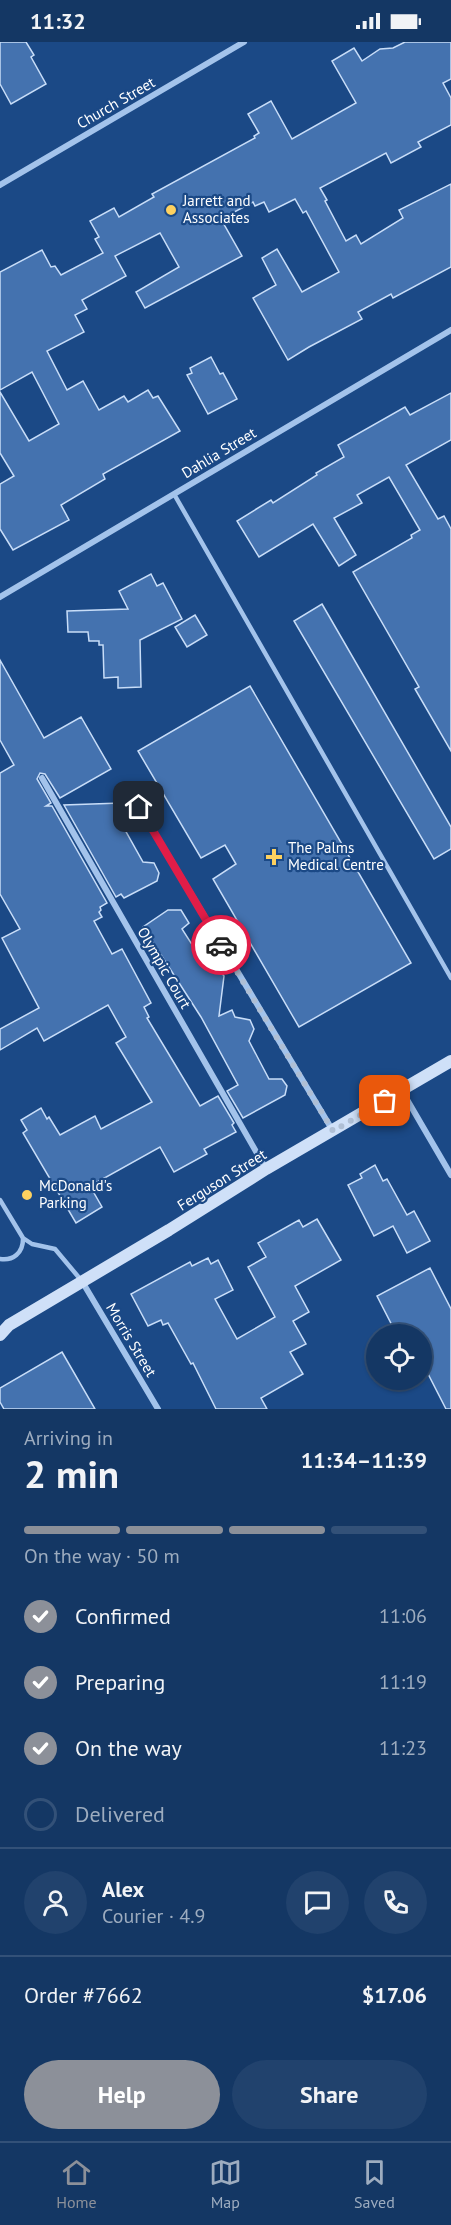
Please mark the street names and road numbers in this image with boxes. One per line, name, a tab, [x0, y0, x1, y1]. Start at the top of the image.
street label: Church Street	[73, 73, 158, 133]
street label: Dahlia Street	[178, 423, 259, 482]
street label: Olympic Court	[133, 924, 195, 1012]
street label: Ferguson Street	[174, 1145, 270, 1215]
street label: Morris Street	[102, 1299, 161, 1380]

